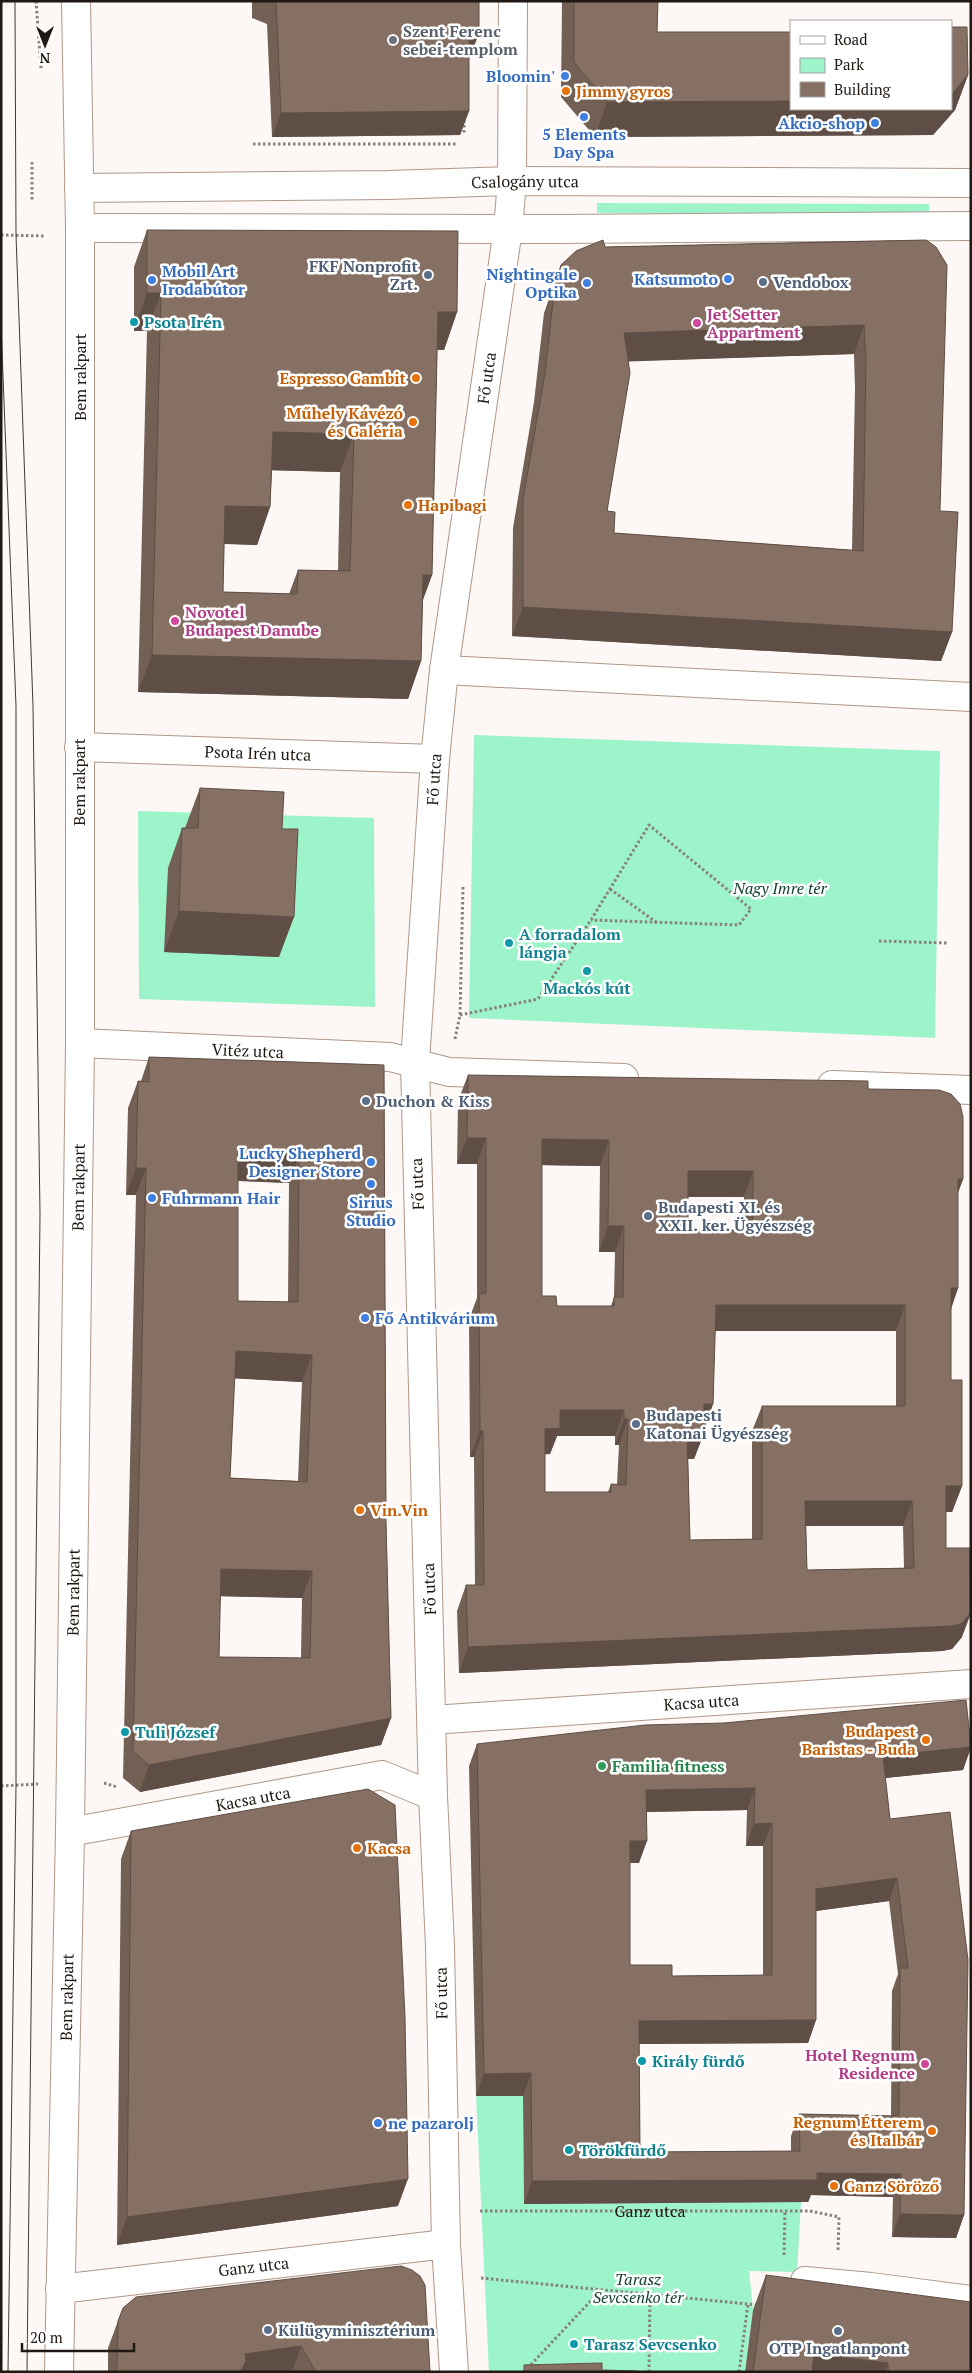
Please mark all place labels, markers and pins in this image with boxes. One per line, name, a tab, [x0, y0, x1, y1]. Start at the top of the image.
place label: Szent Ferenc sebei-templom	[403, 20, 518, 60]
marker: Szent Ferenc sebei-templom	[387, 34, 399, 46]
place label: Bloomin'	[486, 65, 555, 87]
marker: Bloomin'	[559, 70, 571, 82]
place label: Jimmy gyros	[576, 80, 671, 102]
marker: Jimmy gyros	[560, 85, 572, 97]
marker: 5 Elements Day Spa	[578, 111, 590, 123]
place label: Akcio-shop	[778, 112, 865, 134]
marker: Akcio-shop	[869, 117, 881, 129]
place label: 5 Elements Day Spa	[542, 123, 626, 163]
place label: FKF Nonprofit Zrt.	[309, 255, 419, 295]
place label: Mobil Art Irodabútor	[162, 260, 245, 300]
place label: Nightingale Optika	[486, 263, 577, 303]
place label: Katsumoto	[634, 268, 718, 290]
marker: FKF Nonprofit Zrt.	[422, 269, 434, 281]
place label: Vendobox	[773, 271, 849, 293]
marker: Katsumoto	[722, 273, 734, 285]
marker: Mobil Art Irodabútor	[146, 274, 158, 286]
marker: Vendobox	[757, 276, 769, 288]
marker: Nightingale Optika	[581, 277, 593, 289]
place label: Jet Setter Appartment	[707, 303, 801, 343]
place label: Psota Irén	[144, 311, 223, 333]
marker: Psota Irén	[128, 316, 140, 328]
marker: Jet Setter Appartment	[691, 317, 703, 329]
place label: Espresso Gambit	[279, 367, 407, 389]
marker: Espresso Gambit	[410, 372, 422, 384]
place label: Műhely Kávézó és Galéria	[287, 402, 403, 442]
marker: Műhely Kávézó és Galéria	[407, 416, 419, 428]
place label: Hapibagi	[418, 494, 487, 516]
marker: Hapibagi	[402, 499, 414, 511]
place label: Novotel Budapest Danube	[185, 601, 319, 641]
marker: Novotel Budapest Danube	[169, 615, 181, 627]
place label: A forradalom lángja	[519, 923, 621, 963]
marker: A forradalom lángja	[503, 937, 515, 949]
marker: Mackós kút	[581, 965, 593, 977]
place label: Mackós kút	[543, 977, 631, 999]
place label: Duchon & Kiss	[376, 1090, 490, 1112]
marker: Duchon & Kiss	[360, 1095, 372, 1107]
place label: Lucky Shepherd Designer Store	[239, 1142, 361, 1182]
marker: Lucky Shepherd Designer Store	[365, 1156, 377, 1168]
marker: Sirius Studio	[365, 1178, 377, 1190]
place label: Fuhrmann Hair	[162, 1187, 280, 1209]
place label: Sirius Studio	[346, 1191, 396, 1231]
marker: Fuhrmann Hair	[146, 1192, 158, 1204]
place label: Budapesti XI. és XXII. ker. Ügyészség	[658, 1196, 813, 1236]
marker: Budapesti XI. és XXII. ker. Ügyészség	[642, 1210, 654, 1222]
place label: Fő Antikvárium	[375, 1307, 496, 1329]
marker: Fő Antikvárium	[359, 1312, 371, 1324]
place label: Budapesti Katonai Ügyészség	[646, 1404, 790, 1444]
marker: Budapesti Katonai Ügyészség	[630, 1418, 642, 1430]
place label: Vin.Vin	[370, 1499, 429, 1521]
marker: Vin.Vin	[354, 1504, 366, 1516]
place label: Budapest Baristas - Buda	[802, 1720, 917, 1760]
place label: Tuli József	[135, 1721, 217, 1743]
marker: Tuli József	[119, 1726, 131, 1738]
marker: Budapest Baristas - Buda	[920, 1734, 932, 1746]
place label: Familia fitness	[612, 1755, 724, 1777]
marker: Familia fitness	[596, 1760, 608, 1772]
place label: Kacsa	[367, 1837, 411, 1859]
marker: Kacsa	[351, 1842, 363, 1854]
place label: Hotel Regnum Residence	[805, 2044, 915, 2084]
place label: Király fürdő	[652, 2050, 745, 2072]
marker: Király fürdő	[636, 2055, 648, 2067]
marker: Hotel Regnum Residence	[919, 2058, 931, 2070]
place label: Regnum Étterem és Italbár	[793, 2111, 922, 2151]
place label: ne pazarolj	[388, 2112, 474, 2134]
marker: ne pazarolj	[372, 2117, 384, 2129]
marker: Regnum Étterem és Italbár	[926, 2125, 938, 2137]
place label: Törökfürdő	[579, 2139, 666, 2161]
marker: Törökfürdő	[563, 2144, 575, 2156]
place label: Ganz Söröző	[844, 2175, 940, 2197]
marker: Ganz Söröző	[828, 2180, 840, 2192]
place label: Külügyminisztérium	[278, 2319, 435, 2341]
marker: Külügyminisztérium	[262, 2324, 274, 2336]
marker: OTP Ingatlanpont	[832, 2325, 844, 2337]
place label: Tarasz Sevcsenko	[584, 2333, 717, 2355]
place label: OTP Ingatlanpont	[769, 2337, 908, 2359]
marker: Tarasz Sevcsenko	[568, 2338, 580, 2350]

